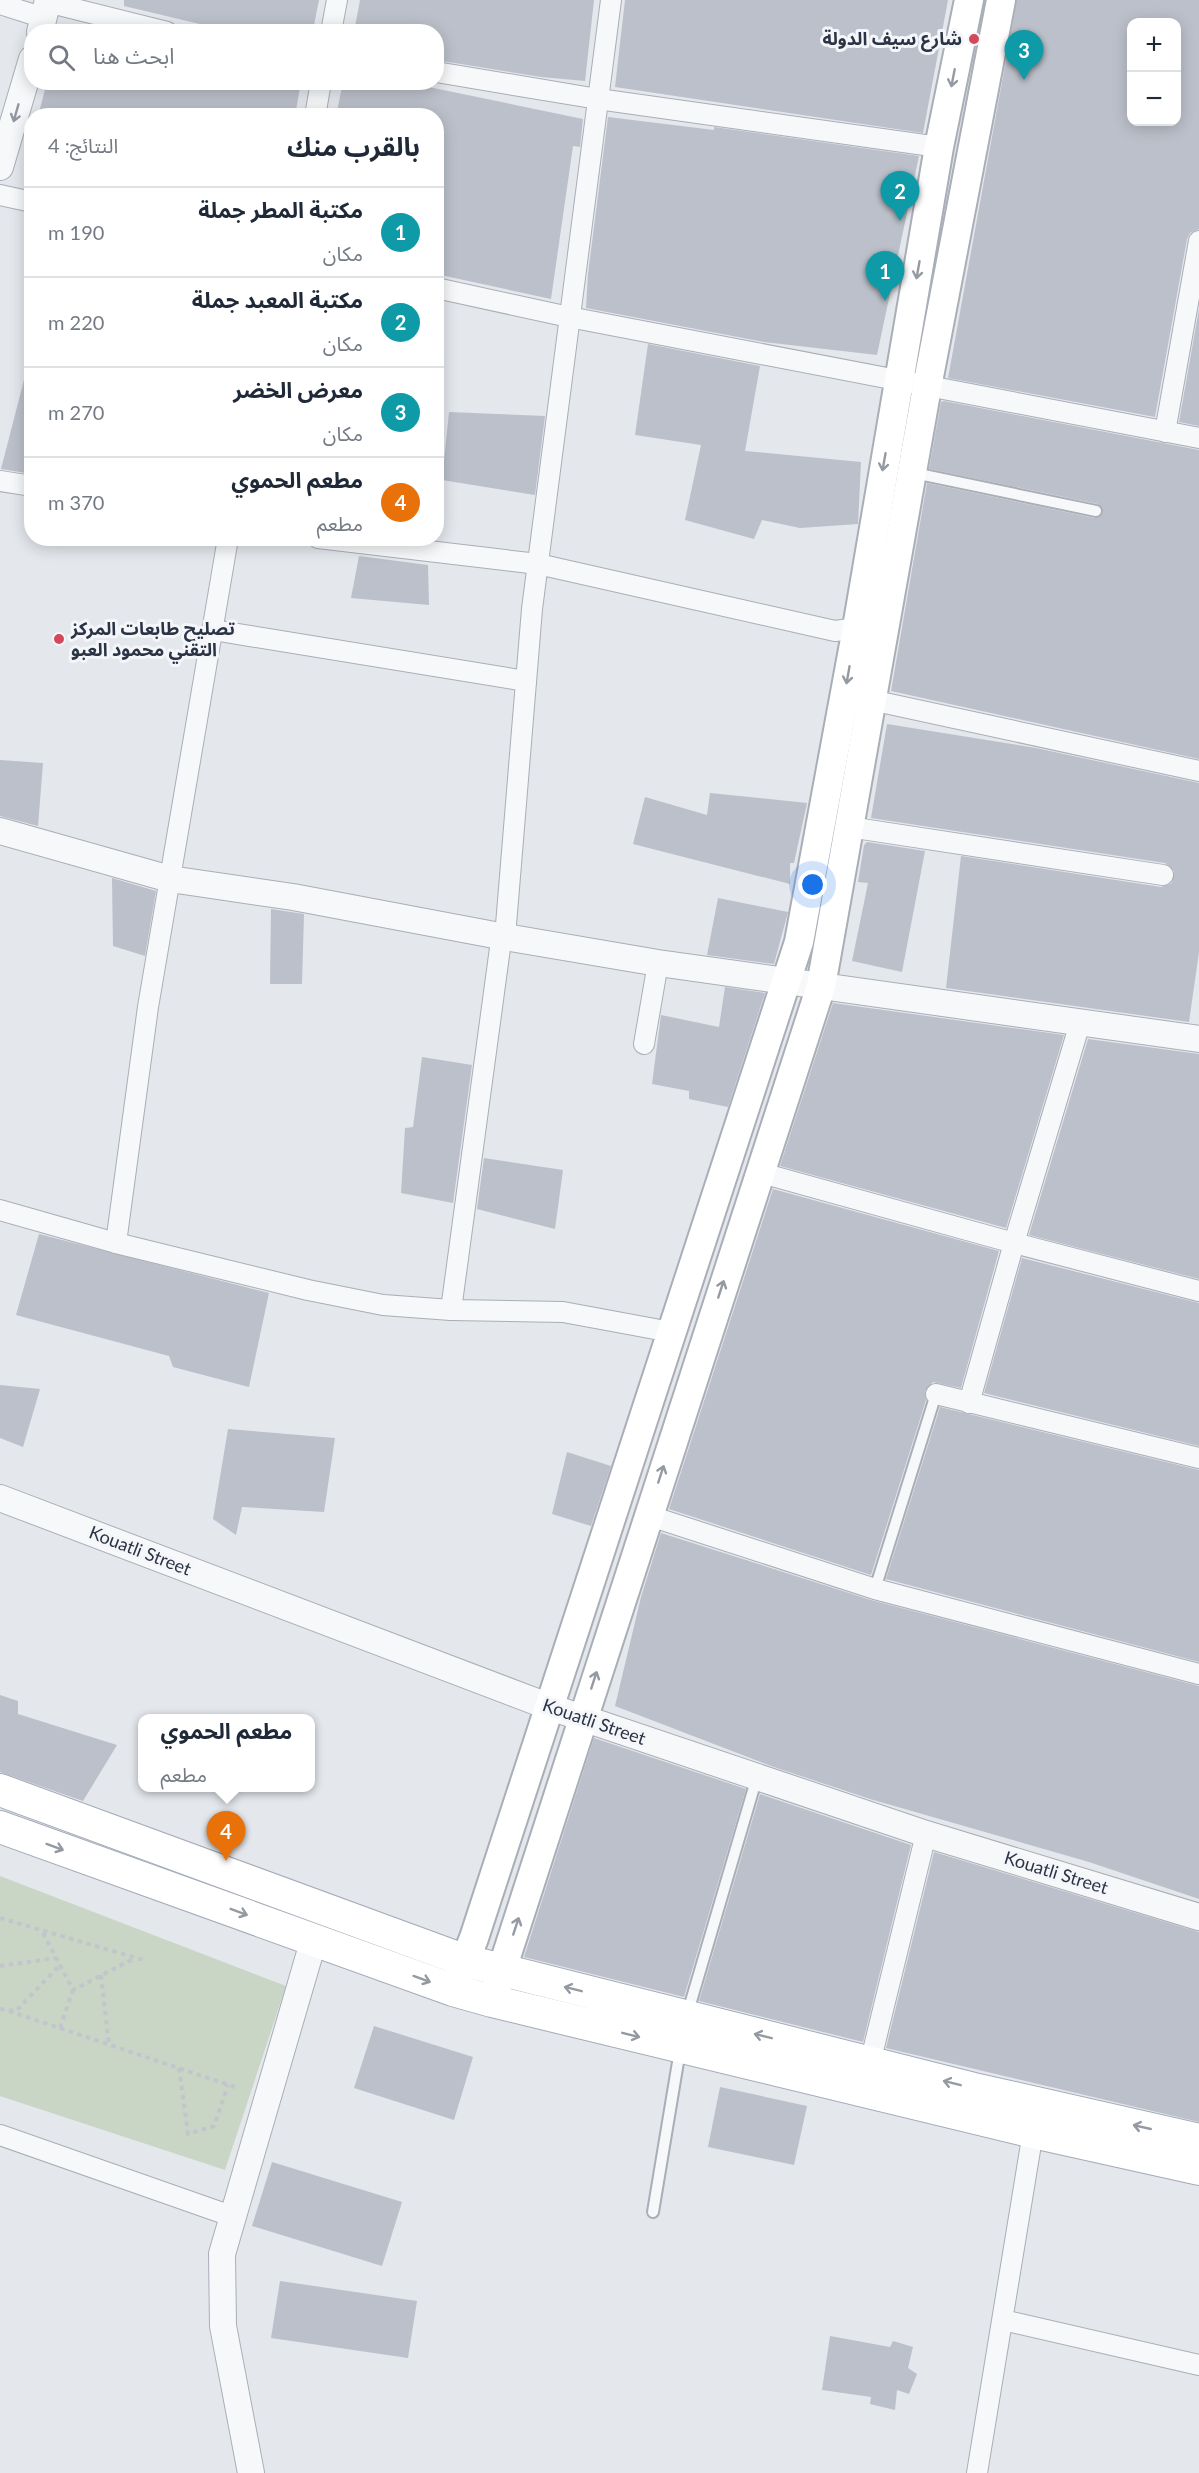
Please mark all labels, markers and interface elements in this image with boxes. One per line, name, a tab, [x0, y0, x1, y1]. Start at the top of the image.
map controls	[1127, 18, 1181, 126]
button: +	[1127, 18, 1181, 72]
search box	[24, 24, 444, 90]
place label: شارع سيف الدولة	[823, 27, 962, 52]
pin: 3	[1004, 31, 1044, 80]
marker: شارع سيف الدولة	[967, 32, 981, 46]
icon: search	[45, 41, 78, 74]
text: ابحث هنا	[93, 42, 174, 69]
one-way arrow	[947, 68, 958, 87]
button: −	[1127, 72, 1181, 126]
one-way arrow	[10, 103, 21, 122]
text: بالقرب منك	[287, 130, 420, 162]
text: النتائج: 4	[48, 133, 118, 157]
pin: 2	[880, 172, 920, 221]
text: مكتبة المطر جملة	[198, 196, 363, 223]
text: 190 m	[48, 220, 104, 244]
text: 1	[395, 220, 406, 244]
text: مكان	[323, 241, 363, 265]
pin: 1	[866, 252, 904, 301]
one-way arrow	[912, 259, 923, 279]
text: مكتبة المعبد جملة	[192, 286, 363, 313]
text: 220 m	[48, 310, 104, 334]
text: 2	[395, 310, 406, 334]
text: مكان	[323, 331, 363, 355]
text: معرض الخضر	[233, 376, 363, 403]
text: 270 m	[48, 400, 104, 424]
text: 3	[395, 400, 406, 424]
text: مكان	[323, 421, 363, 445]
one-way arrow	[878, 451, 889, 471]
text: مطعم الحموي	[231, 466, 363, 493]
text: 370 m	[48, 490, 104, 514]
text: 4	[395, 490, 406, 514]
text: مطعم	[317, 511, 363, 535]
place label: تصليح طابعات المركز التقني محمود العبو	[70, 617, 236, 664]
marker: تصليح طابعات المركز التقني محمود العبو	[52, 632, 66, 646]
one-way arrow	[842, 664, 853, 684]
your location	[798, 870, 827, 899]
one-way arrow	[716, 1280, 727, 1299]
one-way arrow	[656, 1465, 667, 1484]
street label: Kouatli Street	[86, 1521, 195, 1580]
one-way arrow	[589, 1671, 600, 1690]
street label: Kouatli Street	[540, 1693, 649, 1749]
popup	[138, 1714, 315, 1792]
text: مطعم الحموي	[161, 1717, 292, 1744]
text: مطعم	[161, 1762, 207, 1786]
pin: 4	[206, 1812, 246, 1861]
one-way arrow	[45, 1842, 64, 1853]
street label: Kouatli Street	[1002, 1846, 1111, 1898]
one-way arrow	[229, 1908, 248, 1919]
one-way arrow	[511, 1917, 522, 1936]
one-way arrow	[412, 1974, 431, 1985]
one-way arrow	[564, 1983, 583, 1995]
one-way arrow	[621, 2029, 640, 2041]
one-way arrow	[753, 2030, 772, 2042]
one-way arrow	[943, 2077, 962, 2089]
one-way arrow	[1133, 2120, 1152, 2132]

